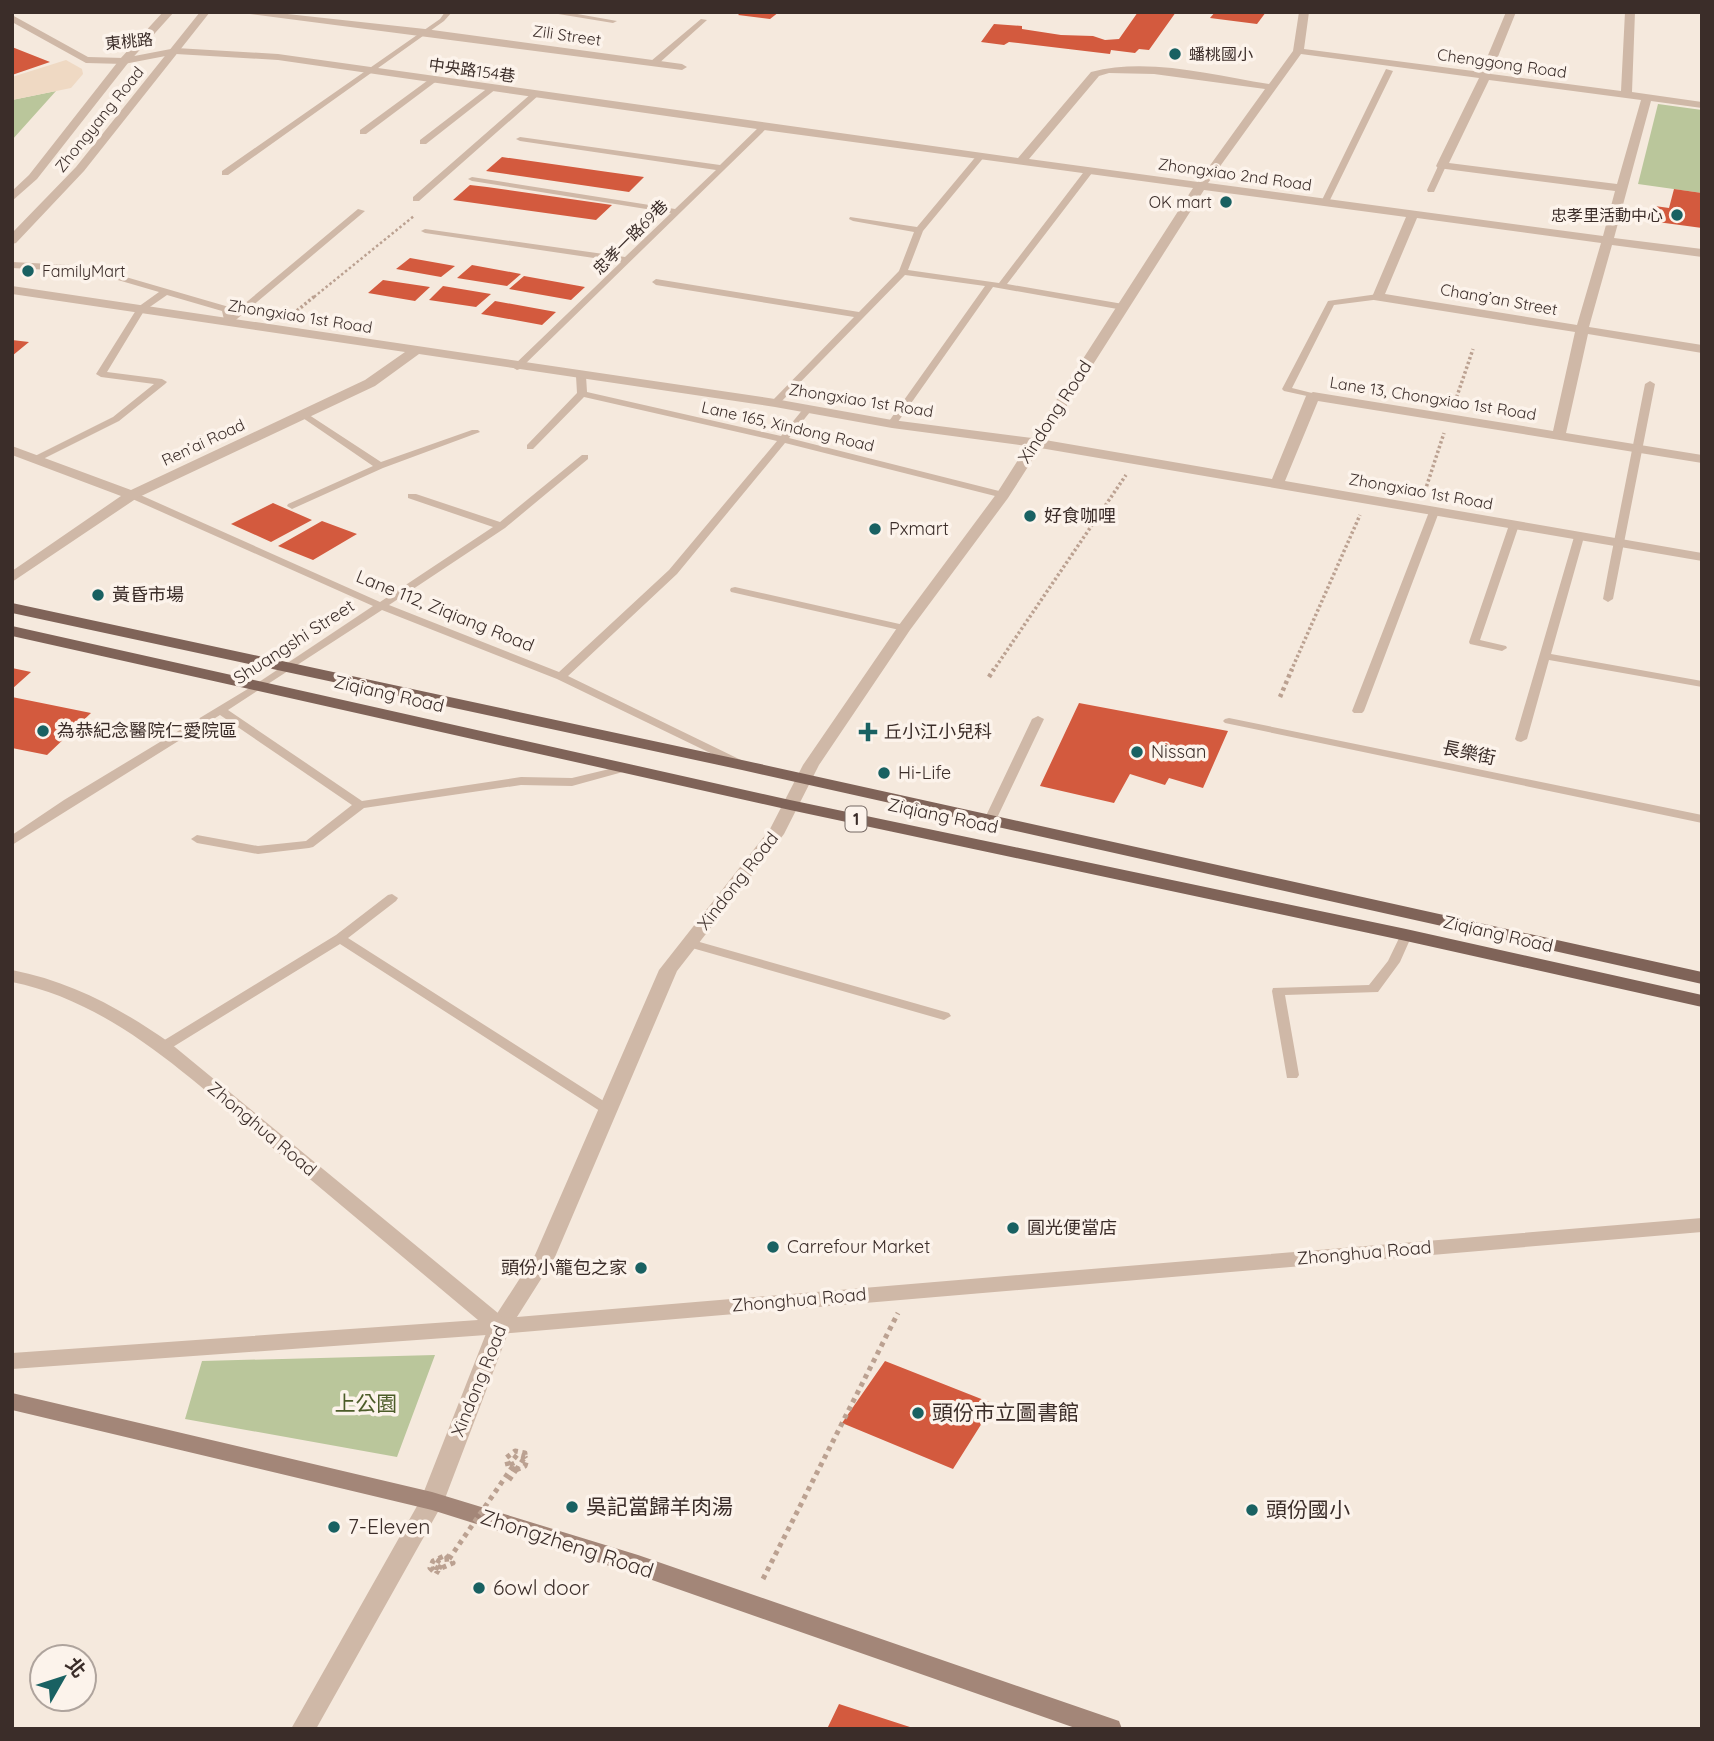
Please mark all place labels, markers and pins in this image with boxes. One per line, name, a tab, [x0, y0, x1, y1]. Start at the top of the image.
place label: 蟠桃國小	[1189, 44, 1253, 64]
marker: 蟠桃國小	[1167, 46, 1183, 62]
place label: OK mart	[1149, 192, 1212, 212]
marker: OK mart	[1218, 194, 1234, 210]
place label: 忠孝里活動中心	[1551, 205, 1663, 225]
marker: 忠孝里活動中心	[1669, 207, 1685, 223]
place label: FamilyMart	[42, 261, 126, 281]
marker: FamilyMart	[20, 263, 36, 279]
place label: 好食咖哩	[1044, 504, 1116, 527]
marker: 好食咖哩	[1022, 508, 1038, 524]
place label: Pxmart	[889, 517, 949, 540]
marker: Pxmart	[867, 521, 883, 537]
place label: 黃昏市場	[112, 583, 184, 606]
marker: 黃昏市場	[90, 587, 106, 603]
place label: 為恭紀念醫院仁愛院區	[57, 719, 237, 742]
place label: 丘小江小兒科	[884, 720, 992, 743]
marker: 丘小江小兒科	[858, 722, 878, 742]
marker: 為恭紀念醫院仁愛院區	[35, 723, 51, 739]
place label: Nissan	[1151, 740, 1206, 763]
marker: Nissan	[1129, 744, 1145, 760]
place label: Hi-Life	[898, 761, 951, 784]
marker: Hi-Life	[876, 765, 892, 781]
place label: 圓光便當店	[1027, 1216, 1117, 1239]
marker: 圓光便當店	[1005, 1220, 1021, 1236]
place label: Carrefour Market	[787, 1235, 930, 1258]
marker: Carrefour Market	[765, 1239, 781, 1255]
place label: 頭份小籠包之家	[501, 1256, 627, 1279]
marker: 頭份小籠包之家	[633, 1260, 649, 1276]
place label: 頭份市立圖書館	[932, 1399, 1079, 1425]
marker: 頭份市立圖書館	[910, 1405, 926, 1421]
place label: 吳記當歸羊肉湯	[586, 1493, 733, 1519]
place label: 頭份國小	[1266, 1496, 1350, 1522]
marker: 吳記當歸羊肉湯	[564, 1499, 580, 1515]
marker: 頭份國小	[1244, 1502, 1260, 1518]
place label: 7-Eleven	[348, 1513, 430, 1539]
marker: 7-Eleven	[326, 1519, 342, 1535]
place label: 6owl door	[493, 1574, 590, 1600]
marker: 6owl door	[471, 1580, 487, 1596]

